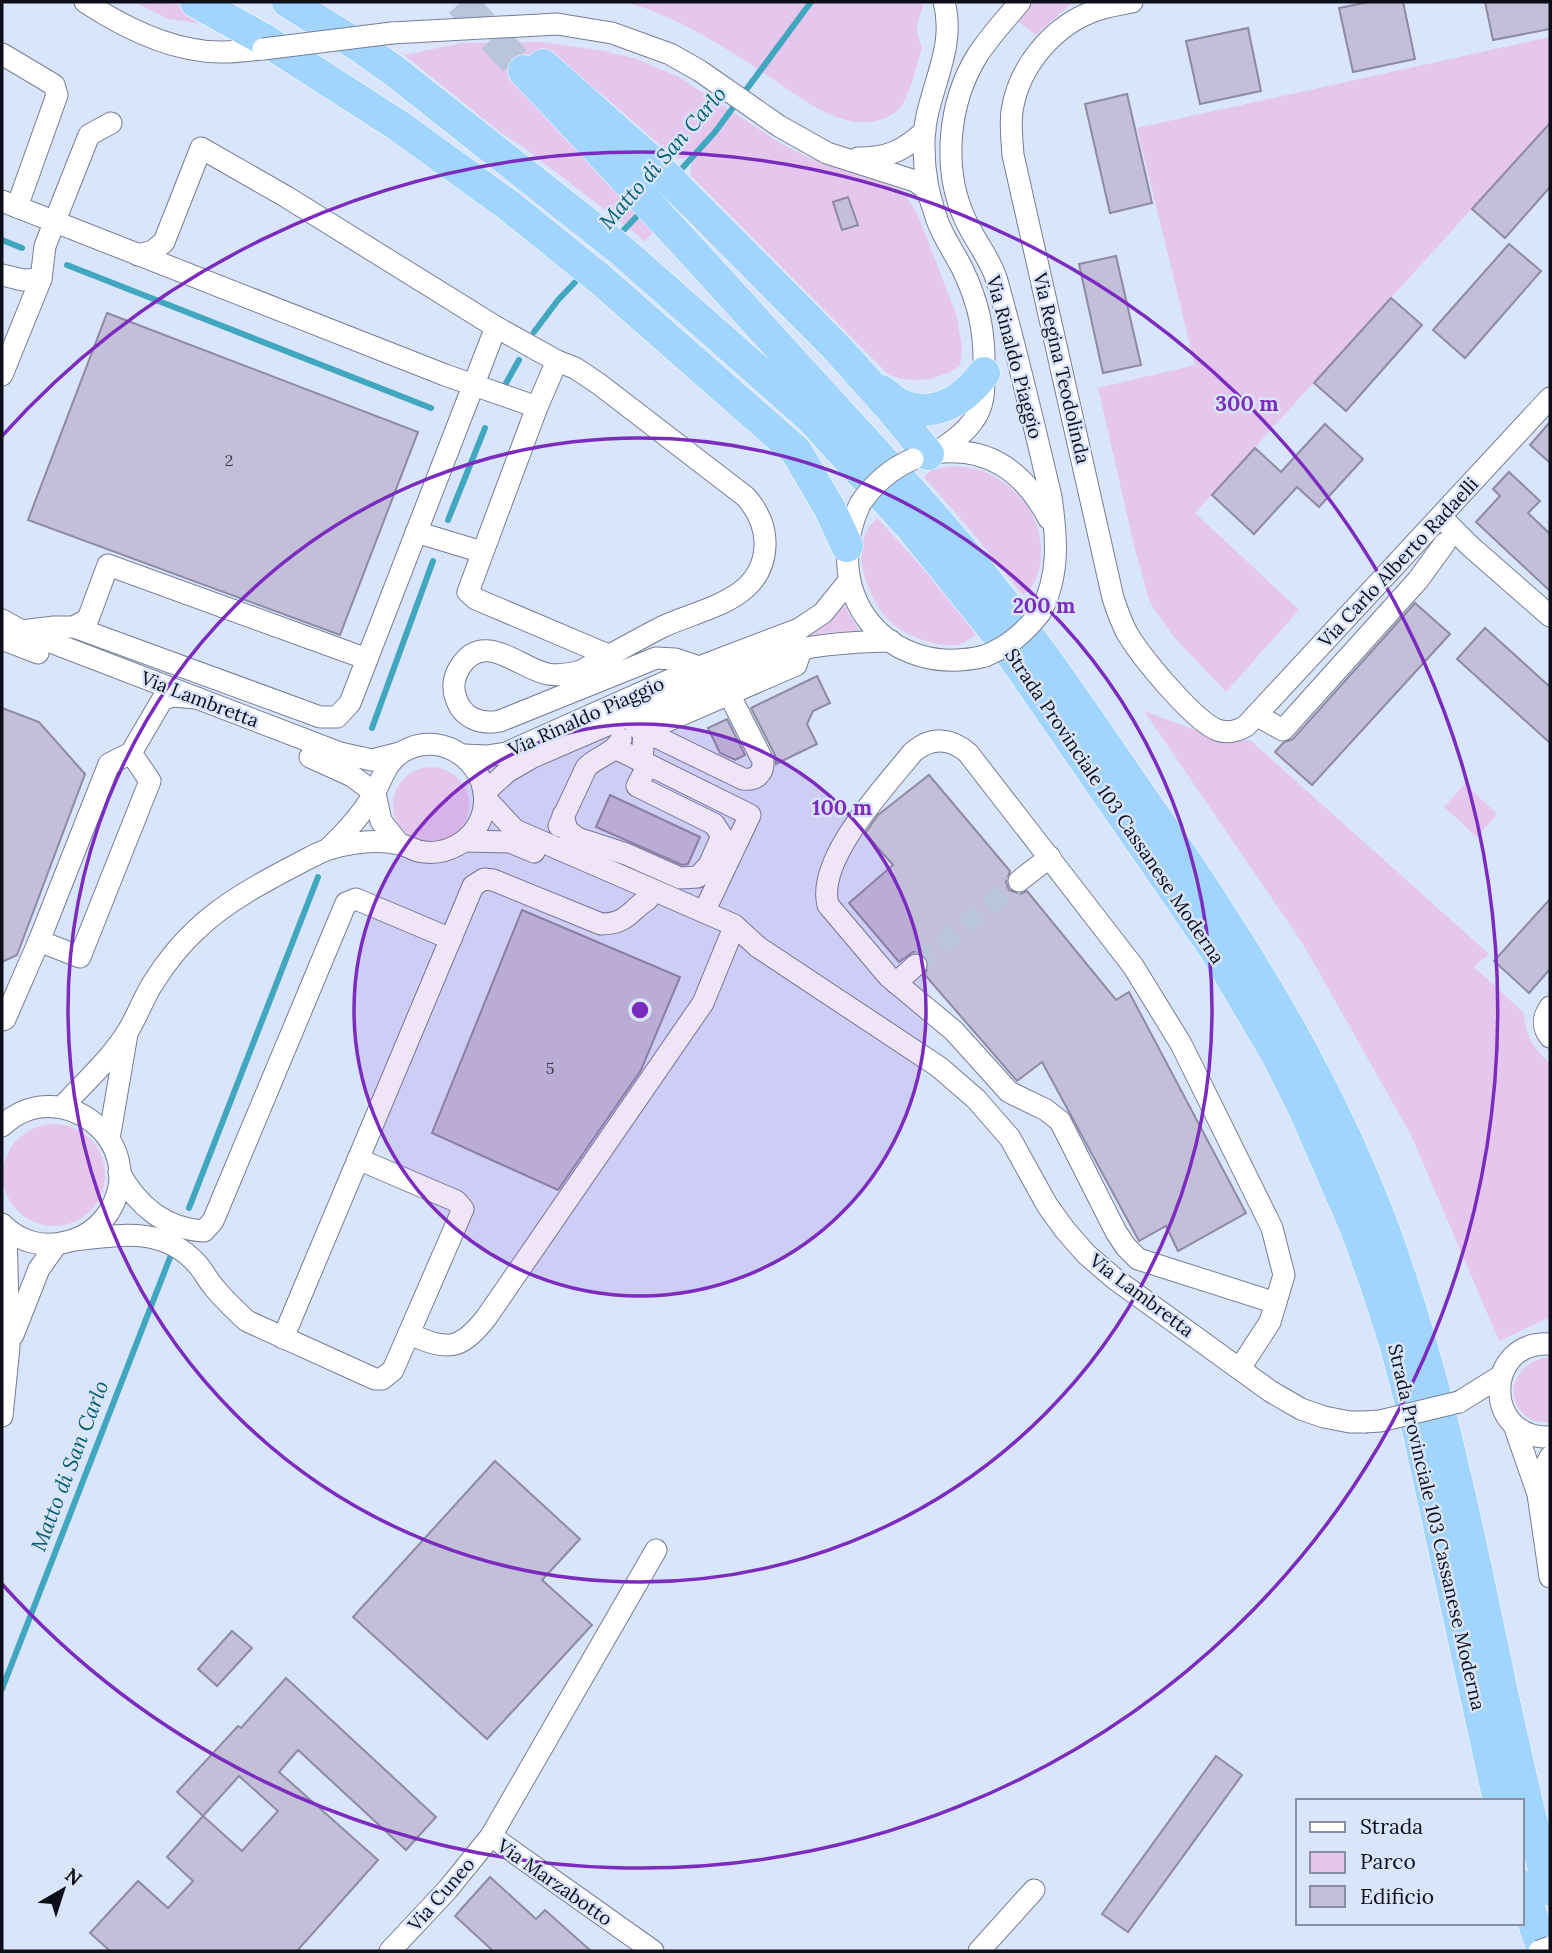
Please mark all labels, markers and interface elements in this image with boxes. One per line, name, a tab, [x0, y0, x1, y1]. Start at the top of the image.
water label: Matto di San Carlo	[593, 81, 732, 235]
street label: Via Regina Teodolinda	[1028, 269, 1096, 466]
street label: Via Rinaldo Piaggio	[981, 272, 1048, 441]
text: 300 m	[1215, 390, 1279, 417]
house number: 2	[225, 450, 233, 470]
street label: Via Carlo Alberto Radaelli	[1312, 472, 1483, 653]
text: 200 m	[1013, 592, 1075, 619]
street label: Strada Provinciale 103 Cassanese Moderna	[1000, 644, 1230, 968]
street label: Via Lambretta	[137, 665, 263, 733]
street label: Via Rinaldo Piaggio	[503, 671, 668, 762]
text: 100 m	[812, 794, 872, 821]
centre of rings	[628, 998, 652, 1022]
house number: 5	[546, 1058, 554, 1078]
street label: Via Lambretta	[1084, 1247, 1199, 1342]
street label: Strada Provinciale 103 Cassanese Moderna	[1383, 1341, 1491, 1713]
water label: Matto di San Carlo	[25, 1377, 114, 1555]
legend	[1296, 1799, 1524, 1925]
text: Strada	[1360, 1813, 1423, 1840]
street label: Via Marzabotto	[492, 1833, 617, 1931]
text: Parco	[1360, 1848, 1416, 1875]
street label: Via Cuneo	[402, 1852, 479, 1936]
north arrow	[28, 1855, 98, 1925]
text: N	[60, 1863, 87, 1891]
text: Edificio	[1360, 1883, 1434, 1910]

